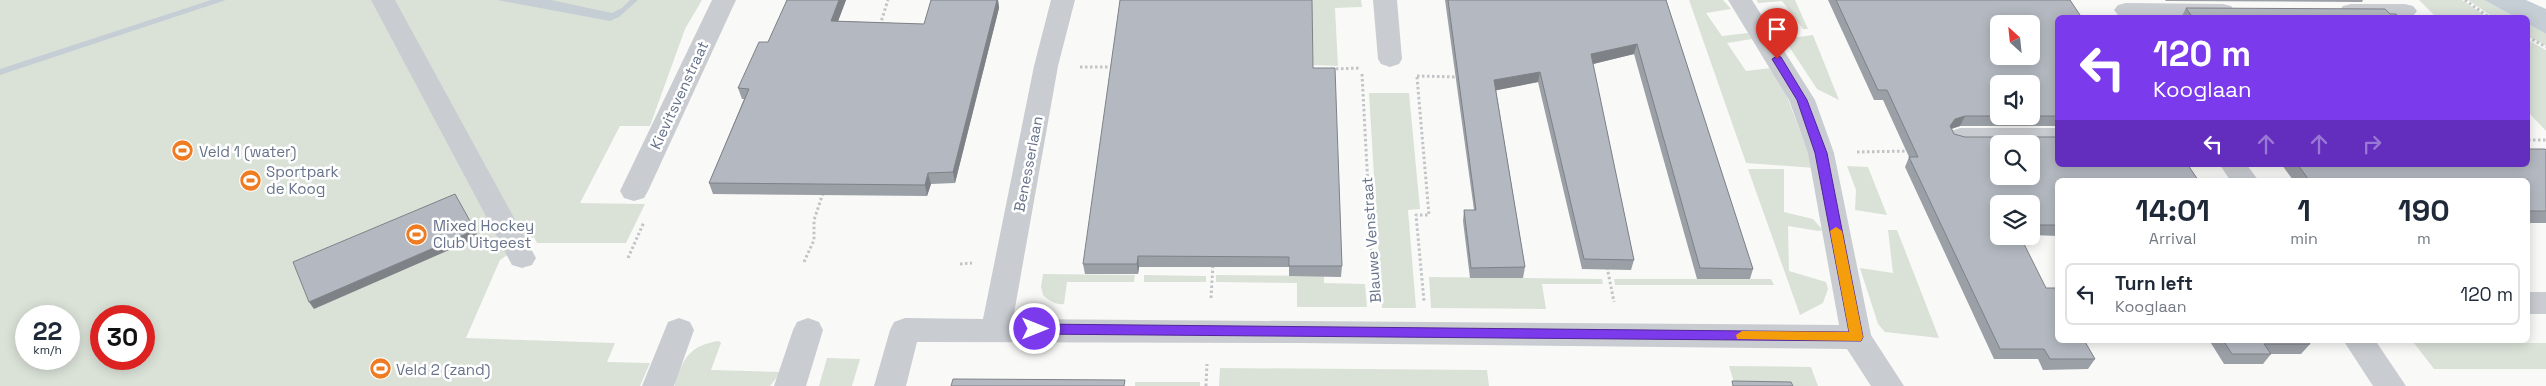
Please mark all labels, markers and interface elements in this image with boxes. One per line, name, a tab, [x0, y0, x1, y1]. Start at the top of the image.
pin	[1756, 8, 1798, 59]
icon: arrive	[1763, 15, 1791, 43]
north arrow	[1990, 15, 2040, 65]
map controls	[1990, 15, 2040, 245]
text: 120 m	[2153, 32, 2251, 76]
icon: left	[2070, 35, 2135, 100]
street label: Kievitsvenstraat	[646, 38, 712, 152]
button: sound	[1990, 75, 2040, 125]
text: Kooglaan	[2153, 75, 2251, 103]
street label: Benesserlaan	[1009, 114, 1047, 214]
icon: left	[2199, 130, 2227, 158]
icon: ahead	[2252, 130, 2280, 158]
icon: ahead	[2305, 130, 2333, 158]
icon: right	[2358, 130, 2386, 158]
button: search	[1990, 135, 2040, 185]
sports icon: Veld 1 (water)	[171, 139, 195, 163]
place label: Veld 1 (water)	[199, 142, 296, 162]
place label: Sportpark de Koog	[266, 162, 339, 198]
sports icon: Sportpark de Koog	[238, 168, 262, 192]
street label: Blauwe Venstraat	[1357, 176, 1385, 304]
text: 14:01	[2135, 191, 2210, 230]
text: 1	[2297, 191, 2311, 230]
text: 190	[2398, 191, 2450, 230]
button: layers	[1990, 195, 2040, 245]
place label: Mixed Hockey Club Uitgeest	[433, 216, 534, 252]
sports icon: Mixed Hockey Club Uitgeest	[405, 222, 429, 246]
text: Arrival	[2149, 228, 2196, 249]
text: min	[2290, 228, 2318, 249]
text: m	[2417, 228, 2431, 249]
text: Turn left	[2115, 271, 2193, 296]
icon: left	[2072, 280, 2100, 308]
text: 120 m	[2460, 282, 2513, 307]
text: Kooglaan	[2115, 296, 2187, 317]
position arrow	[1008, 302, 1060, 354]
speed limit sign: 30	[90, 305, 155, 370]
text: 22	[33, 315, 62, 347]
text: km/h	[33, 342, 62, 358]
sports icon: Veld 2 (zand)	[368, 357, 392, 381]
place label: Veld 2 (zand)	[396, 360, 490, 380]

